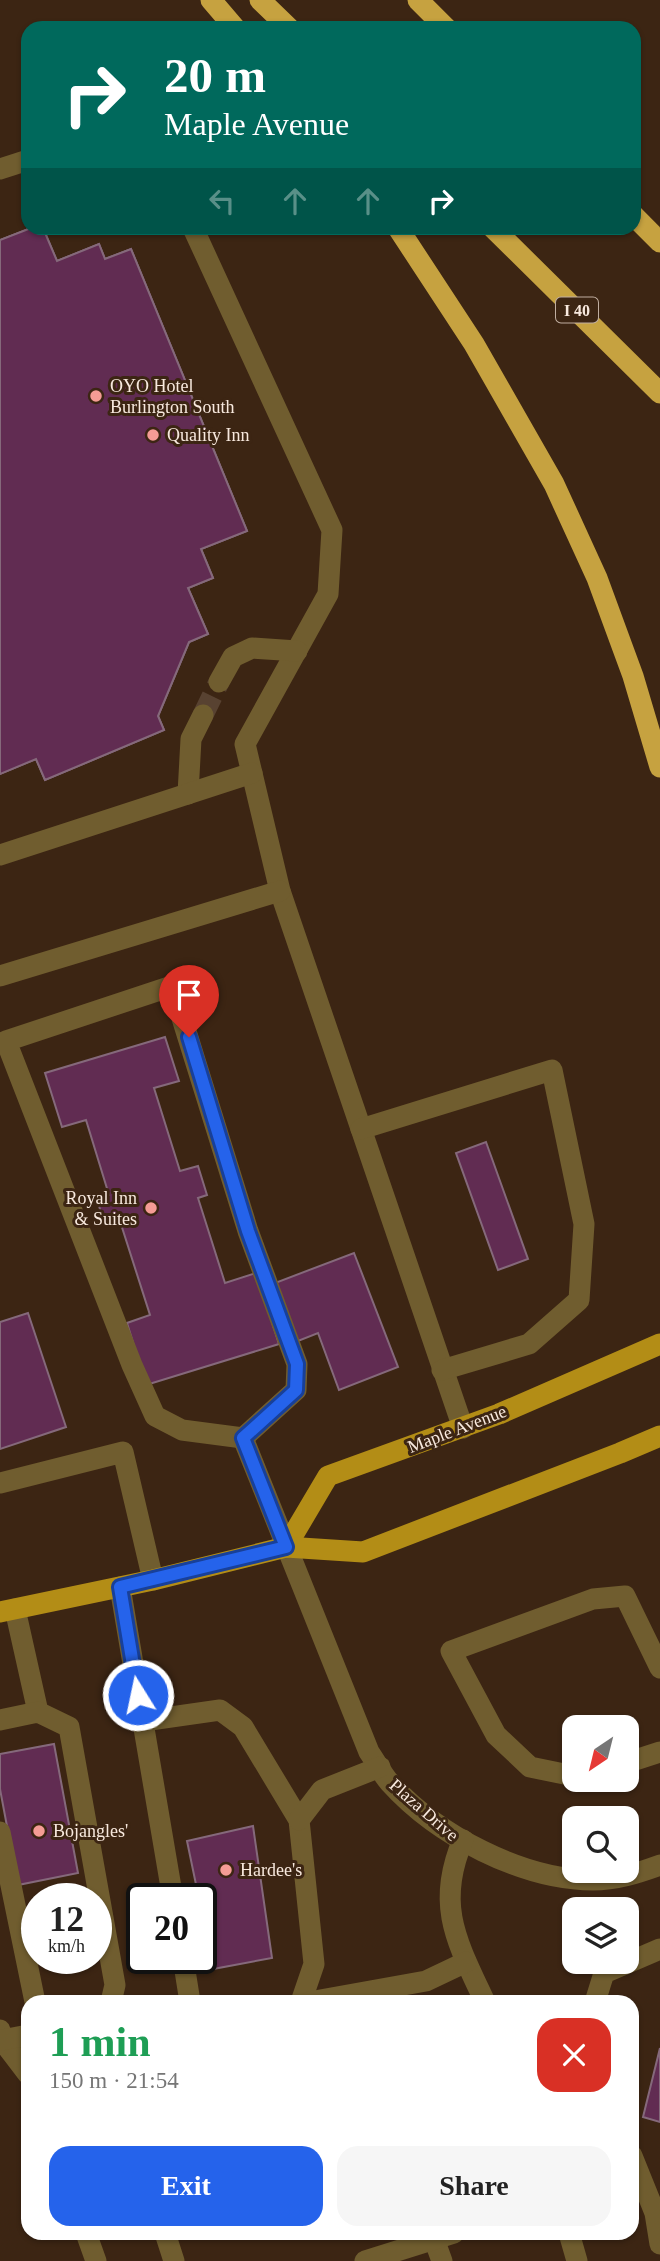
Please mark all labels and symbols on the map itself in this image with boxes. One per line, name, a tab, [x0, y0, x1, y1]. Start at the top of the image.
road number: I 40	[556, 298, 598, 322]
place label: OYO Hotel Burlington South	[110, 376, 235, 417]
marker: OYO Hotel Burlington South	[88, 388, 104, 404]
place label: Quality Inn	[167, 425, 250, 445]
marker: Quality Inn	[145, 427, 161, 443]
pin	[159, 965, 219, 1037]
place label: Royal Inn & Suites	[66, 1188, 137, 1229]
marker: Royal Inn & Suites	[143, 1200, 159, 1216]
street label: Maple Avenue	[405, 1401, 509, 1457]
position arrow	[101, 1658, 175, 1732]
north arrow	[562, 1715, 639, 1792]
street label: Plaza Drive	[386, 1775, 462, 1845]
place label: Bojangles'	[53, 1821, 128, 1841]
marker: Bojangles'	[31, 1823, 47, 1839]
place label: Hardee's	[240, 1860, 302, 1880]
marker: Hardee's	[218, 1862, 234, 1878]
speed limit sign: 20	[126, 1883, 217, 1974]

